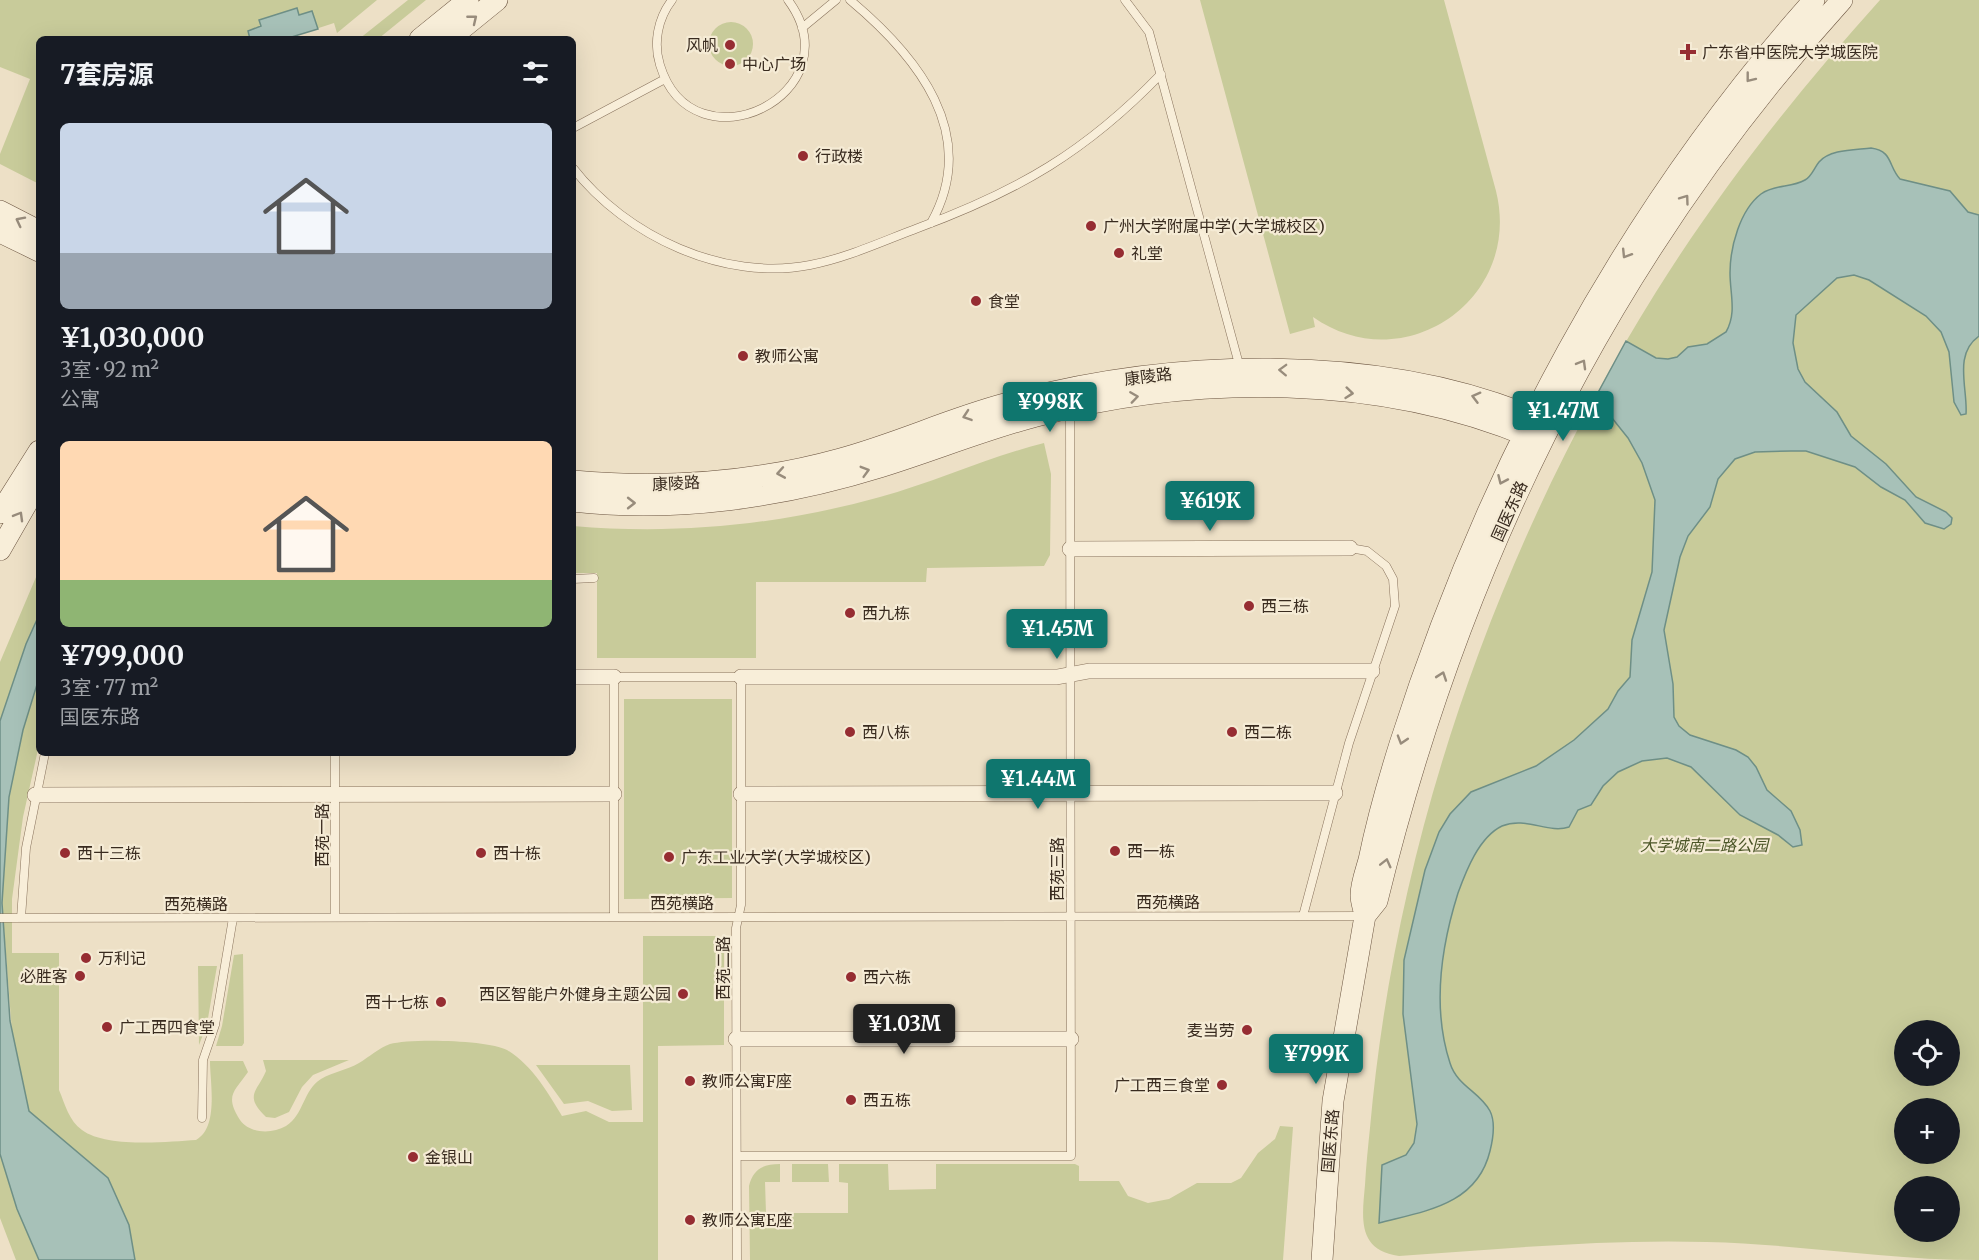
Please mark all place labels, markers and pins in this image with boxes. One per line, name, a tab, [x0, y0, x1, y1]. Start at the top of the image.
place label: 风帆	[686, 35, 718, 55]
marker: 风帆	[723, 38, 737, 52]
place label: 广东省中医院大学城医院	[1702, 42, 1878, 62]
marker: 广东省中医院大学城医院	[1679, 43, 1697, 61]
place label: 中心广场	[742, 54, 806, 74]
marker: 中心广场	[723, 57, 737, 71]
place label: 行政楼	[815, 146, 863, 166]
marker: 行政楼	[796, 149, 810, 163]
place label: 广州大学附属中学(大学城校区)	[1103, 216, 1325, 236]
marker: 广州大学附属中学(大学城校区)	[1084, 219, 1098, 233]
place label: 礼堂	[1131, 243, 1163, 263]
marker: 礼堂	[1112, 246, 1126, 260]
place label: 食堂	[988, 291, 1020, 311]
marker: 食堂	[969, 294, 983, 308]
place label: 教师公寓	[755, 346, 819, 366]
marker: 教师公寓	[736, 349, 750, 363]
pin: ¥998K	[1008, 382, 1092, 433]
pin: ¥1.47M	[1514, 391, 1612, 442]
pin: ¥619K	[1168, 481, 1252, 532]
place label: 西三栋	[1261, 596, 1309, 616]
marker: 西三栋	[1242, 599, 1256, 613]
place label: 西九栋	[862, 603, 910, 623]
marker: 西九栋	[843, 606, 857, 620]
pin: ¥1.45M	[1008, 609, 1106, 660]
place label: 西八栋	[862, 722, 910, 742]
place label: 西二栋	[1244, 722, 1292, 742]
marker: 西八栋	[843, 725, 857, 739]
marker: 西二栋	[1225, 725, 1239, 739]
pin: ¥1.44M	[989, 759, 1087, 810]
place label: 西一栋	[1127, 841, 1175, 861]
place label: 西十三栋	[77, 843, 141, 863]
place label: 西十栋	[493, 843, 541, 863]
marker: 西一栋	[1108, 844, 1122, 858]
marker: 西十三栋	[58, 846, 72, 860]
marker: 西十栋	[474, 846, 488, 860]
place label: 广东工业大学(大学城校区)	[681, 847, 871, 867]
marker: 广东工业大学(大学城校区)	[662, 850, 676, 864]
place label: 万利记	[98, 948, 146, 968]
marker: 万利记	[79, 951, 93, 965]
place label: 必胜客	[20, 966, 68, 986]
place label: 西六栋	[863, 967, 911, 987]
marker: 必胜客	[73, 969, 87, 983]
marker: 西六栋	[844, 970, 858, 984]
place label: 西区智能户外健身主题公园	[479, 984, 671, 1004]
marker: 西区智能户外健身主题公园	[676, 987, 690, 1001]
place label: 西十七栋	[365, 992, 429, 1012]
marker: 西十七栋	[434, 995, 448, 1009]
pin: ¥1.03M	[855, 1004, 953, 1055]
place label: 广工西四食堂	[119, 1017, 215, 1037]
marker: 广工西四食堂	[100, 1020, 114, 1034]
place label: 麦当劳	[1187, 1020, 1235, 1040]
marker: 麦当劳	[1240, 1023, 1254, 1037]
pin: ¥799K	[1274, 1034, 1358, 1085]
place label: 教师公寓F座	[702, 1071, 792, 1091]
marker: 教师公寓F座	[683, 1074, 697, 1088]
place label: 广工西三食堂	[1114, 1075, 1210, 1095]
marker: 广工西三食堂	[1215, 1078, 1229, 1092]
place label: 西五栋	[863, 1090, 911, 1110]
marker: 西五栋	[844, 1093, 858, 1107]
place label: 金银山	[425, 1147, 473, 1167]
marker: 金银山	[406, 1150, 420, 1164]
place label: 教师公寓E座	[702, 1210, 792, 1230]
marker: 教师公寓E座	[683, 1213, 697, 1227]

